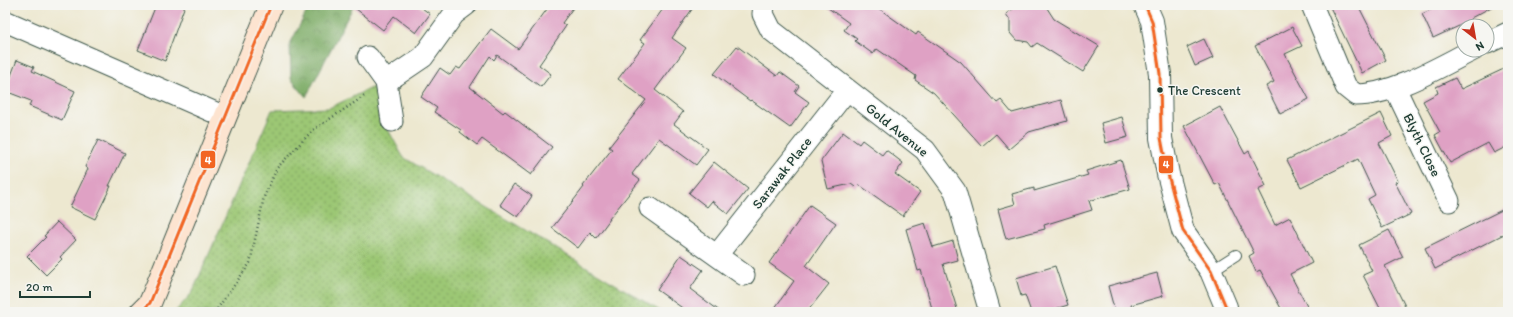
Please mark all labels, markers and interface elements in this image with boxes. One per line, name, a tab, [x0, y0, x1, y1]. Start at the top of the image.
north arrow	[1455, 18, 1495, 58]
text: N	[1473, 39, 1486, 54]
place label: The Crescent	[1168, 83, 1241, 98]
marker: The Crescent	[1155, 85, 1165, 95]
street label: Gold Avenue	[862, 100, 932, 161]
street label: Blyth Close	[1399, 110, 1445, 180]
street label: Sarawak Place	[748, 133, 816, 213]
line badge: 4	[200, 150, 216, 169]
text: 4	[205, 154, 212, 167]
line badge: 4	[1158, 155, 1174, 174]
text: 4	[1163, 158, 1170, 171]
scale bar	[20, 273, 90, 299]
text: 20 m	[26, 280, 53, 294]

